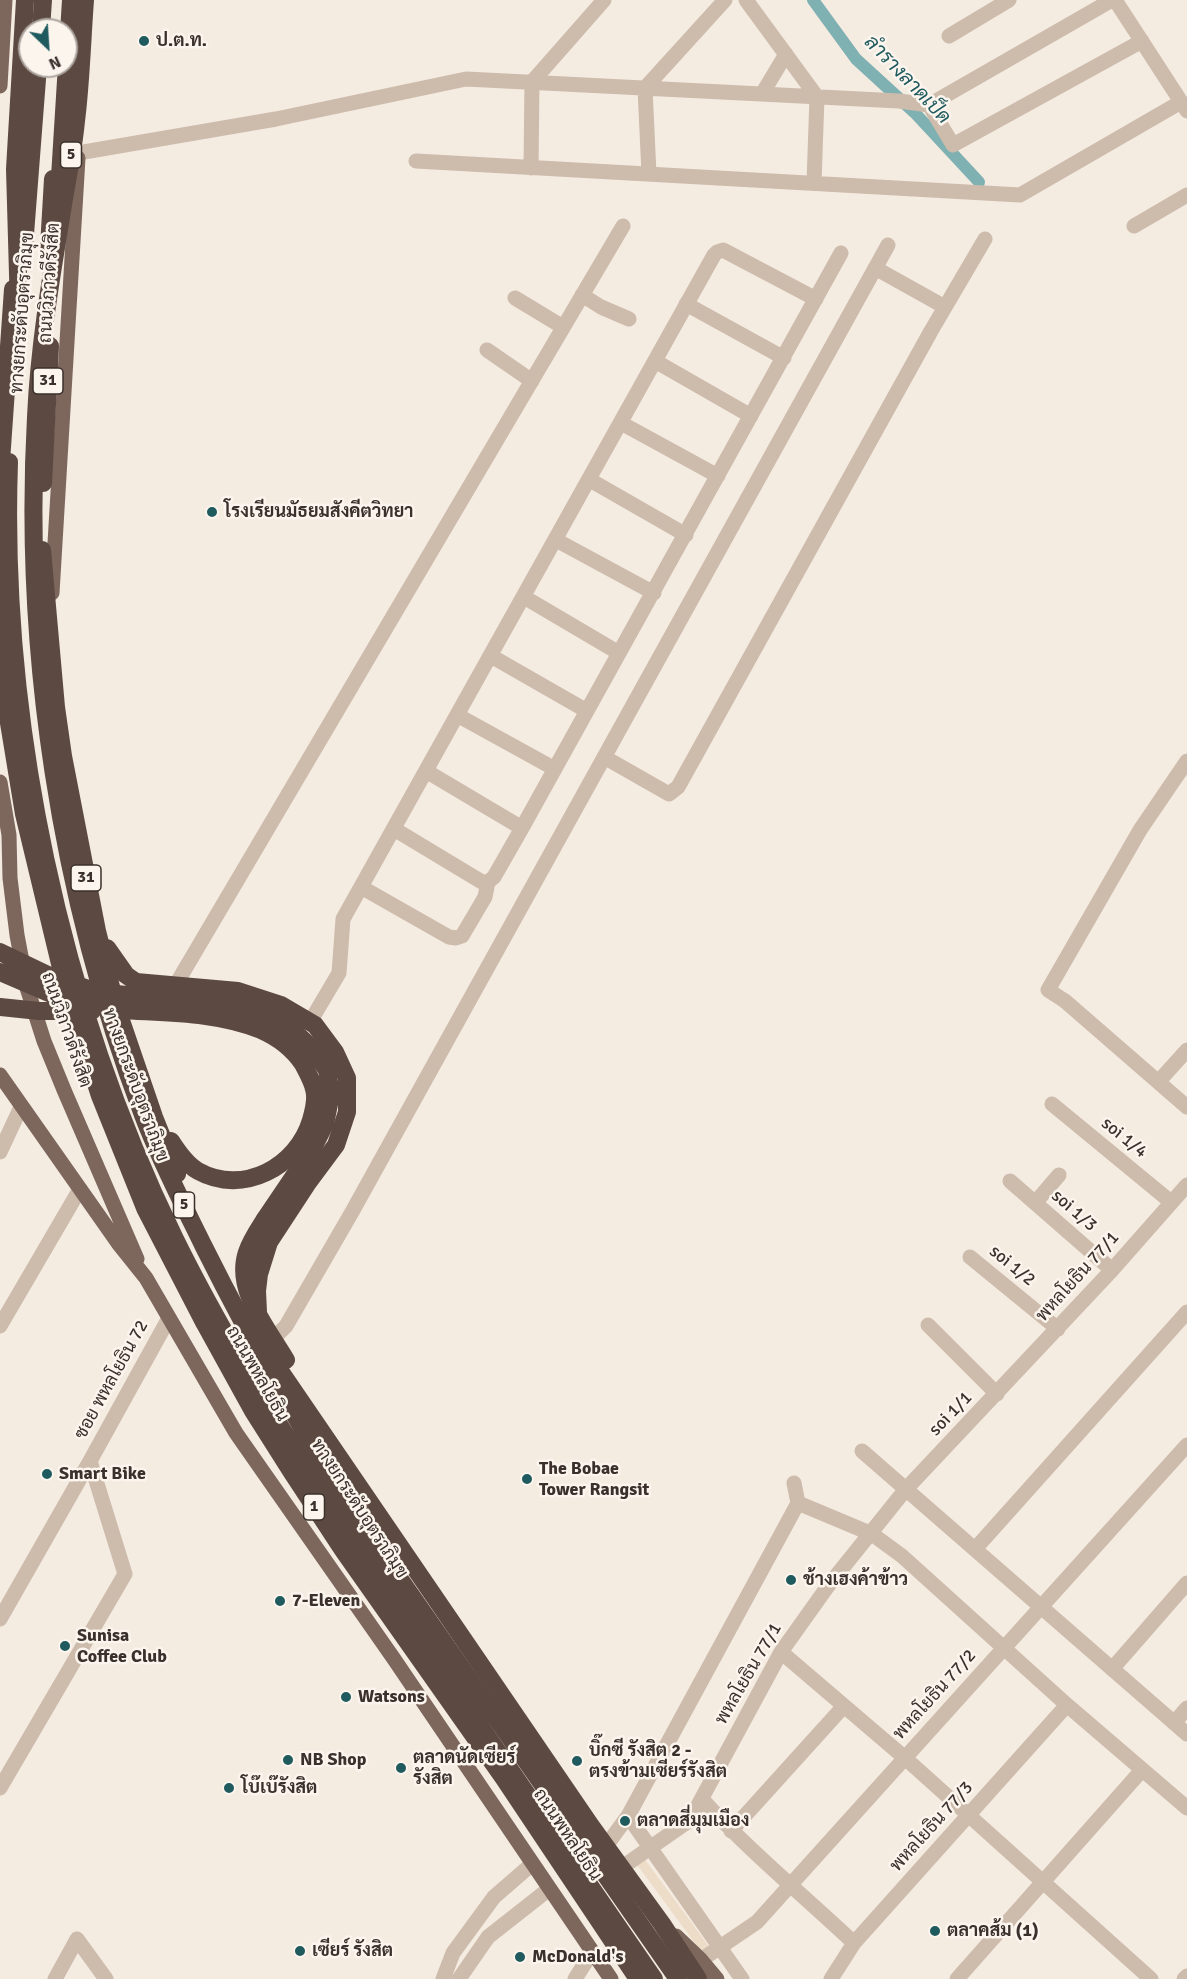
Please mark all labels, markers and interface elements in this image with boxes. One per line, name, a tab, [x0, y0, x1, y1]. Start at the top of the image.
north arrow	[18, 18, 78, 78]
place label: ป.ต.ท.	[156, 30, 207, 52]
water label: ลำรางลาดเป็ด	[859, 31, 955, 129]
marker: ป.ต.ท.	[137, 34, 151, 48]
text: N	[45, 51, 64, 74]
road number: 5	[60, 142, 82, 168]
street label: ถนนวิภาวดีรังสิต	[35, 222, 65, 344]
street label: ทางยกระดับอุตราภิมุข	[7, 232, 39, 394]
road number: 31	[33, 368, 63, 394]
place label: โรงเรียนมัธยมสังคีตวิทยา	[224, 501, 413, 523]
marker: โรงเรียนมัธยมสังคีตวิทยา	[205, 505, 219, 519]
road number: 31	[71, 865, 101, 891]
street label: ถนนวิภาวดีรังสิต	[36, 969, 96, 1091]
street label: ทางยกระดับอุตราภิมุข	[97, 1005, 173, 1165]
street label: soi 1/4	[1097, 1113, 1151, 1163]
street label: soi 1/3	[1047, 1185, 1101, 1237]
road number: 5	[174, 1192, 195, 1218]
street label: พหลโยธิน 77/1	[1032, 1227, 1124, 1327]
street label: soi 1/2	[985, 1241, 1039, 1291]
street label: ซอย พหลโยธิน 72	[70, 1317, 154, 1443]
street label: ถนนพหลโยธิน	[221, 1322, 293, 1426]
street label: soi 1/1	[925, 1387, 977, 1441]
street label: ทางยกระดับอุตราภิมุข	[306, 1435, 412, 1583]
place label: The Bobae Tower Rangsit	[539, 1458, 649, 1500]
place label: Smart Bike	[59, 1463, 146, 1485]
marker: Smart Bike	[40, 1467, 54, 1481]
marker: The Bobae Tower Rangsit	[520, 1472, 534, 1486]
road number: 1	[304, 1494, 324, 1520]
place label: ช้างเฮงค้าข้าว	[803, 1569, 908, 1591]
marker: ช้างเฮงค้าข้าว	[784, 1573, 798, 1587]
place label: 7-Eleven	[292, 1590, 360, 1612]
marker: 7-Eleven	[273, 1594, 287, 1608]
street label: พหลโยธิน 77/1	[711, 1619, 787, 1729]
place label: Sunisa Coffee Club	[77, 1625, 167, 1668]
marker: Sunisa Coffee Club	[58, 1639, 72, 1653]
street label: พหลโยธิน 77/2	[889, 1645, 981, 1745]
place label: Watsons	[358, 1686, 425, 1708]
marker: Watsons	[339, 1690, 353, 1704]
place label: บิ๊กซี รังสิต 2 - ตรงข้ามเซียร์รังสิต	[589, 1740, 727, 1782]
place label: ตลาดนัดเซียร์ รังสิต	[413, 1747, 515, 1790]
place label: NB Shop	[300, 1749, 366, 1771]
marker: NB Shop	[281, 1753, 295, 1767]
marker: บิ๊กซี รังสิต 2 - ตรงข้ามเซียร์รังสิต	[570, 1754, 584, 1768]
marker: ตลาดนัดเซียร์ รังสิต	[394, 1761, 408, 1775]
place label: โบ๊เบ๊รังสิต	[241, 1777, 317, 1799]
street label: พหลโยธิน 77/3	[886, 1777, 978, 1877]
marker: โบ๊เบ๊รังสิต	[222, 1781, 236, 1795]
street label: ถนนพหลโยธิน	[528, 1785, 606, 1885]
place label: ตลาดสี่มุมเมือง	[637, 1810, 750, 1832]
marker: ตลาดสี่มุมเมือง	[618, 1814, 632, 1828]
place label: ตลาคส้ม (1)	[947, 1920, 1039, 1942]
marker: ตลาคส้ม (1)	[928, 1924, 942, 1938]
place label: เซียร์ รังสิต	[312, 1940, 393, 1962]
marker: เซียร์ รังสิต	[293, 1944, 307, 1958]
place label: McDonald's	[532, 1946, 623, 1968]
marker: McDonald's	[513, 1950, 527, 1964]

